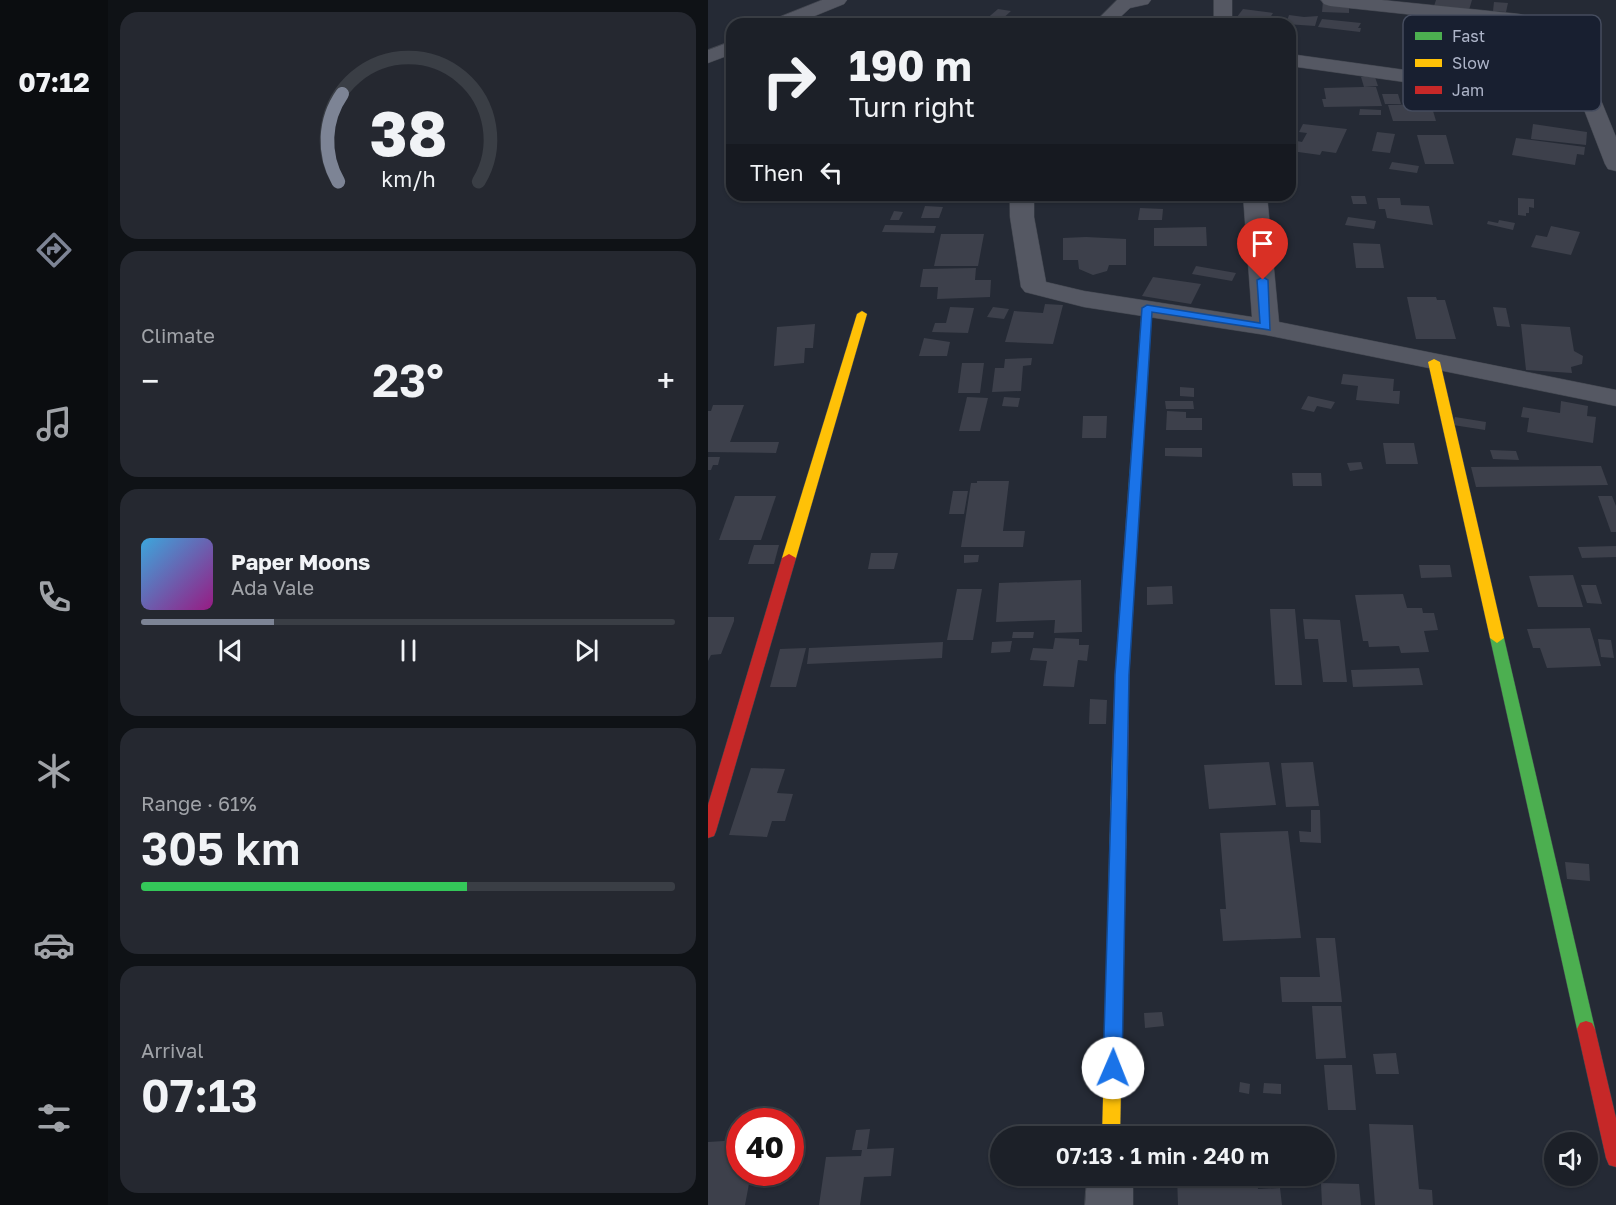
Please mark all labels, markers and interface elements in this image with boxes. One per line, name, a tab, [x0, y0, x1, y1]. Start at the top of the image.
legend	[1403, 15, 1601, 111]
text: Fast	[1452, 26, 1485, 46]
text: 190 m	[849, 40, 972, 90]
icon: right	[750, 42, 828, 120]
text: Slow	[1452, 53, 1490, 73]
text: 07:12	[18, 66, 90, 98]
text: Jam	[1452, 80, 1484, 100]
text: Turn right	[849, 91, 975, 123]
text: 38	[369, 95, 447, 170]
icon: left	[815, 156, 848, 189]
text: Then	[750, 159, 803, 186]
text: km/h	[381, 167, 435, 193]
pin	[1237, 218, 1288, 280]
icon: arrive	[1246, 227, 1279, 260]
icon: directions	[33, 229, 75, 271]
text: Climate	[141, 323, 215, 347]
text: 23°	[372, 353, 444, 407]
text: −	[141, 361, 159, 400]
text: +	[657, 361, 675, 400]
icon: music	[33, 403, 75, 445]
text: Paper Moons	[231, 548, 370, 575]
text: Ada Vale	[231, 575, 314, 599]
icon: phone	[33, 576, 75, 618]
icon: previous	[214, 634, 247, 667]
icon: pause	[392, 634, 425, 667]
icon: next	[570, 634, 603, 667]
icon: climate	[33, 750, 75, 792]
text: Range · 61%	[141, 791, 257, 815]
text: 305 km	[141, 821, 300, 875]
icon: car	[33, 924, 75, 966]
position arrow	[1081, 1036, 1145, 1100]
text: Arrival	[141, 1038, 204, 1062]
text: 07:13	[141, 1068, 258, 1122]
icon: filters	[33, 1097, 75, 1139]
speed limit sign: 40	[726, 1108, 804, 1186]
map controls	[1544, 1132, 1598, 1186]
button: sound	[1544, 1132, 1598, 1186]
text: 07:13 · 1 min · 240 m	[1056, 1142, 1269, 1169]

